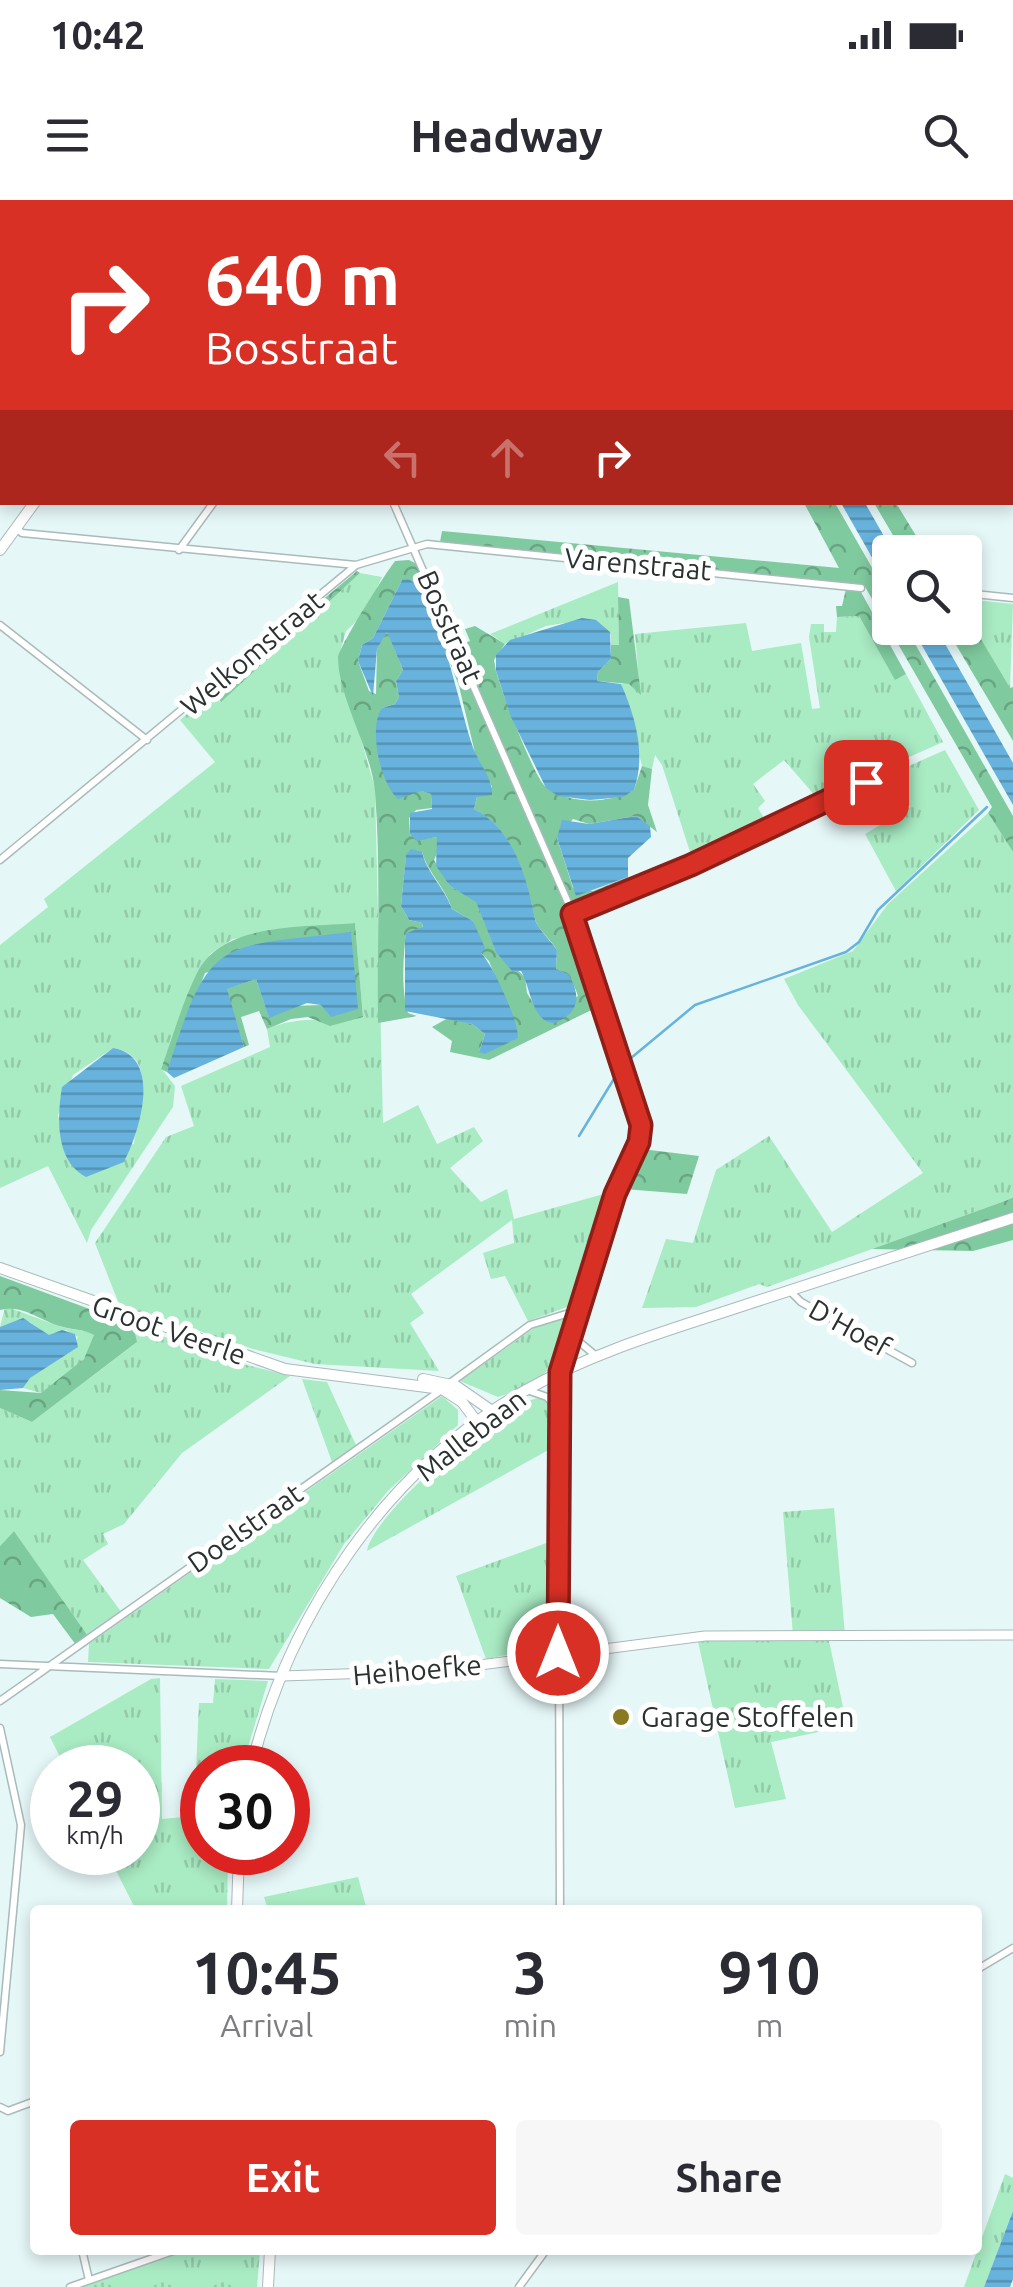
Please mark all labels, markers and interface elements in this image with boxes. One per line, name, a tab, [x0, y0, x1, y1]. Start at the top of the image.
text: 10:42	[50, 14, 145, 56]
icon: menu	[40, 108, 95, 163]
icon: search	[918, 108, 973, 163]
text: Headway	[410, 110, 603, 161]
icon: right	[40, 240, 170, 370]
text: 640 m	[205, 240, 400, 318]
text: Bosstraat	[205, 322, 398, 373]
icon: left	[375, 430, 430, 485]
icon: ahead	[480, 430, 535, 485]
icon: right	[585, 430, 640, 485]
map controls	[872, 535, 982, 645]
button: search	[872, 535, 982, 645]
street label: Varenstraat	[563, 542, 713, 585]
street label: Bosstraat	[412, 566, 489, 688]
street label: Welkomstraat	[174, 584, 329, 721]
pin	[824, 740, 909, 825]
icon: arrive	[839, 755, 894, 810]
street label: Groot Veerle	[88, 1289, 250, 1370]
street label: D'Hoef	[804, 1293, 897, 1363]
street label: Mallebaan	[410, 1382, 531, 1487]
street label: Doelstraat	[182, 1477, 308, 1578]
position arrow	[506, 1601, 610, 1705]
street label: Heihoefke	[351, 1648, 483, 1691]
place label: Garage Stoffelen	[641, 1701, 854, 1732]
marker: Garage Stoffelen	[610, 1706, 632, 1728]
speed limit sign: 30	[180, 1745, 310, 1875]
text: 29	[67, 1770, 123, 1826]
text: km/h	[66, 1821, 124, 1849]
text: 10:45	[192, 1938, 342, 2005]
text: 3	[513, 1938, 547, 2005]
text: 910	[719, 1938, 820, 2005]
text: Arrival	[220, 2007, 313, 2043]
text: min	[503, 2007, 557, 2043]
text: m	[756, 2007, 783, 2043]
button: Exit	[70, 2120, 496, 2235]
button: Share	[516, 2120, 942, 2235]

